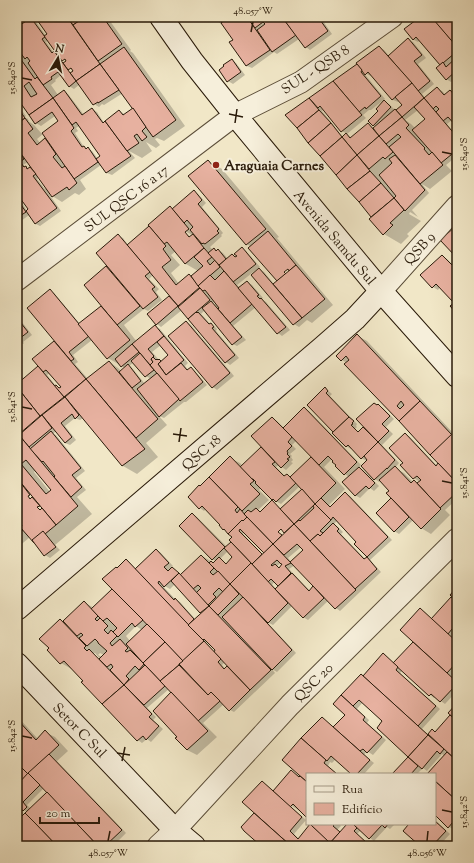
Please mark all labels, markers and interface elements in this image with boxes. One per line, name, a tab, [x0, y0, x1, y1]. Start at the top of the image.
text: 48.057°W	[233, 4, 273, 19]
north arrow	[38, 38, 78, 78]
text: N	[53, 40, 65, 58]
street label: SUL - QSB 8	[278, 41, 354, 100]
text: 15.840°S	[5, 62, 20, 94]
text: 15.840°S	[457, 138, 472, 170]
place label: Araguaia Carnes	[224, 157, 325, 177]
marker: Araguaia Carnes	[211, 160, 221, 170]
street label: SUL QSC 16 a 17	[81, 161, 174, 238]
street label: Avenida Samdu Sul	[288, 186, 379, 290]
street label: QSB 9	[400, 228, 441, 270]
text: 15.841°S	[5, 391, 20, 423]
street label: QSC 18	[178, 431, 226, 476]
text: 15.841°S	[457, 467, 472, 499]
street label: QSC 20	[290, 659, 339, 708]
street label: Setor C Sul	[47, 699, 110, 764]
text: 15.842°S	[5, 720, 20, 752]
legend	[306, 773, 436, 825]
text: Rua	[342, 781, 363, 799]
text: 15.842°S	[457, 796, 472, 828]
scale bar	[40, 799, 99, 825]
text: Edifício	[342, 801, 383, 819]
text: 20 m	[46, 805, 71, 823]
text: 48.057°W	[88, 846, 128, 861]
text: 48.056°W	[407, 846, 447, 861]

